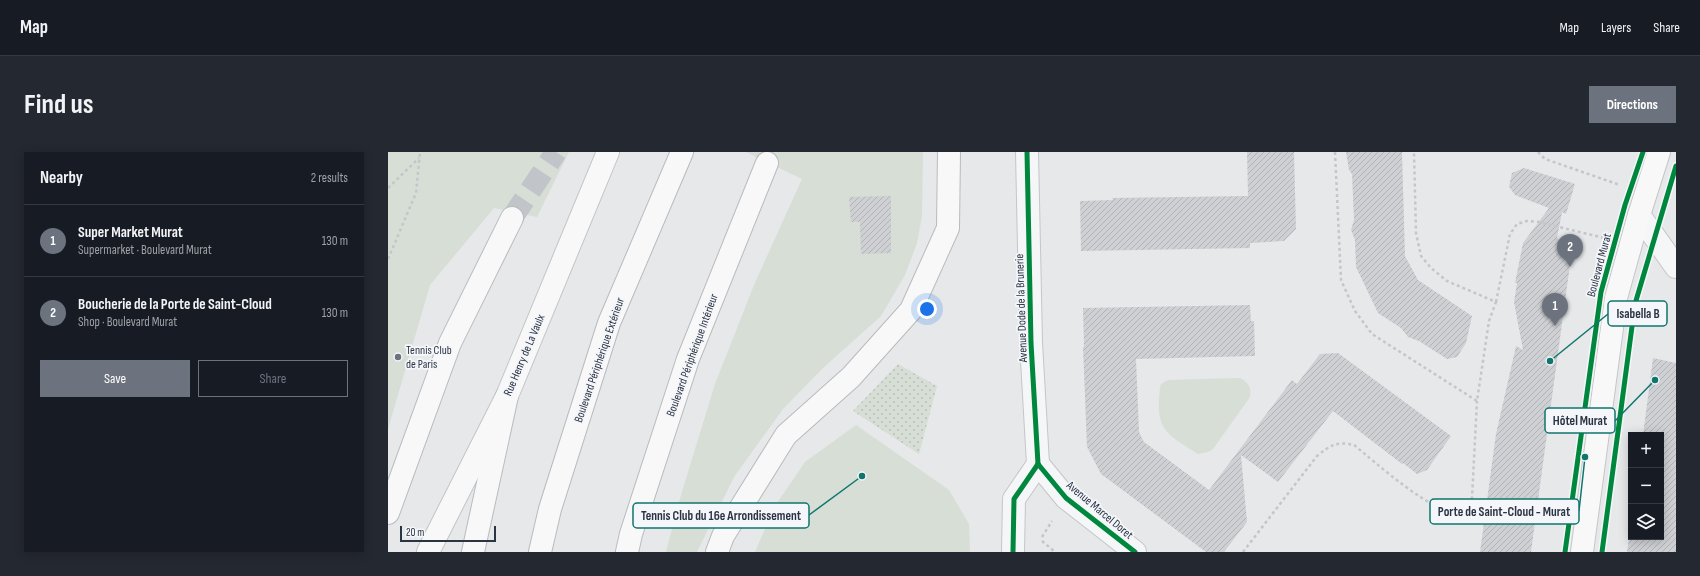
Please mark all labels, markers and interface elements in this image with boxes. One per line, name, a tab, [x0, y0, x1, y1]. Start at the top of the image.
text: Map	[20, 16, 48, 39]
text: Map	[1559, 19, 1579, 36]
text: Layers	[1601, 19, 1631, 36]
text: Share	[1653, 19, 1680, 36]
button: Directions	[1589, 86, 1676, 123]
text: Find us	[24, 88, 93, 121]
text: Nearby	[40, 168, 83, 188]
text: 2 results	[311, 170, 348, 186]
text: Super Market Murat	[78, 223, 183, 242]
street label: Boulevard Murat	[1584, 231, 1615, 299]
text: 1	[50, 233, 56, 249]
text: 130 m	[322, 233, 348, 249]
pin: 2	[1557, 234, 1583, 267]
text: Supermarket · Boulevard Murat	[78, 242, 212, 258]
street label: Avenue Dode de la Brunerie	[1012, 253, 1031, 364]
street label: Boulevard Périphérique Intérieur	[663, 291, 722, 419]
pin: 1	[1542, 293, 1568, 326]
text: Boucherie de la Porte de Saint-Cloud	[78, 295, 272, 314]
street label: Boulevard Périphérique Extérieur	[571, 295, 628, 425]
your location	[917, 299, 937, 319]
callout: Isabella B	[1608, 301, 1667, 326]
text: 2	[50, 305, 56, 321]
text: 130 m	[322, 305, 348, 321]
text: Isabella B	[1616, 306, 1660, 322]
street label: Rue Henry de La Vaulx	[500, 312, 549, 398]
text: Shop · Boulevard Murat	[78, 314, 177, 330]
place label: Tennis Club de Paris	[406, 343, 452, 372]
marker: Tennis Club de Paris	[393, 352, 403, 362]
button: Save	[40, 360, 190, 397]
button: Share	[198, 360, 348, 397]
callout: Hôtel Murat	[1545, 408, 1615, 433]
text: Hôtel Murat	[1553, 413, 1608, 429]
map controls	[1628, 432, 1664, 540]
button: +	[1628, 432, 1664, 468]
button: −	[1628, 468, 1664, 504]
street label: Avenue Marcel Doret	[1062, 477, 1136, 543]
callout: Porte de Saint-Cloud - Murat	[1430, 499, 1579, 524]
callout: Tennis Club du 16e Arrondissement	[633, 503, 809, 528]
text: Porte de Saint-Cloud - Murat	[1438, 504, 1571, 520]
button: layers	[1628, 504, 1664, 540]
text: Tennis Club du 16e Arrondissement	[641, 508, 802, 524]
scale bar	[400, 524, 496, 543]
text: 20 m	[406, 526, 424, 539]

